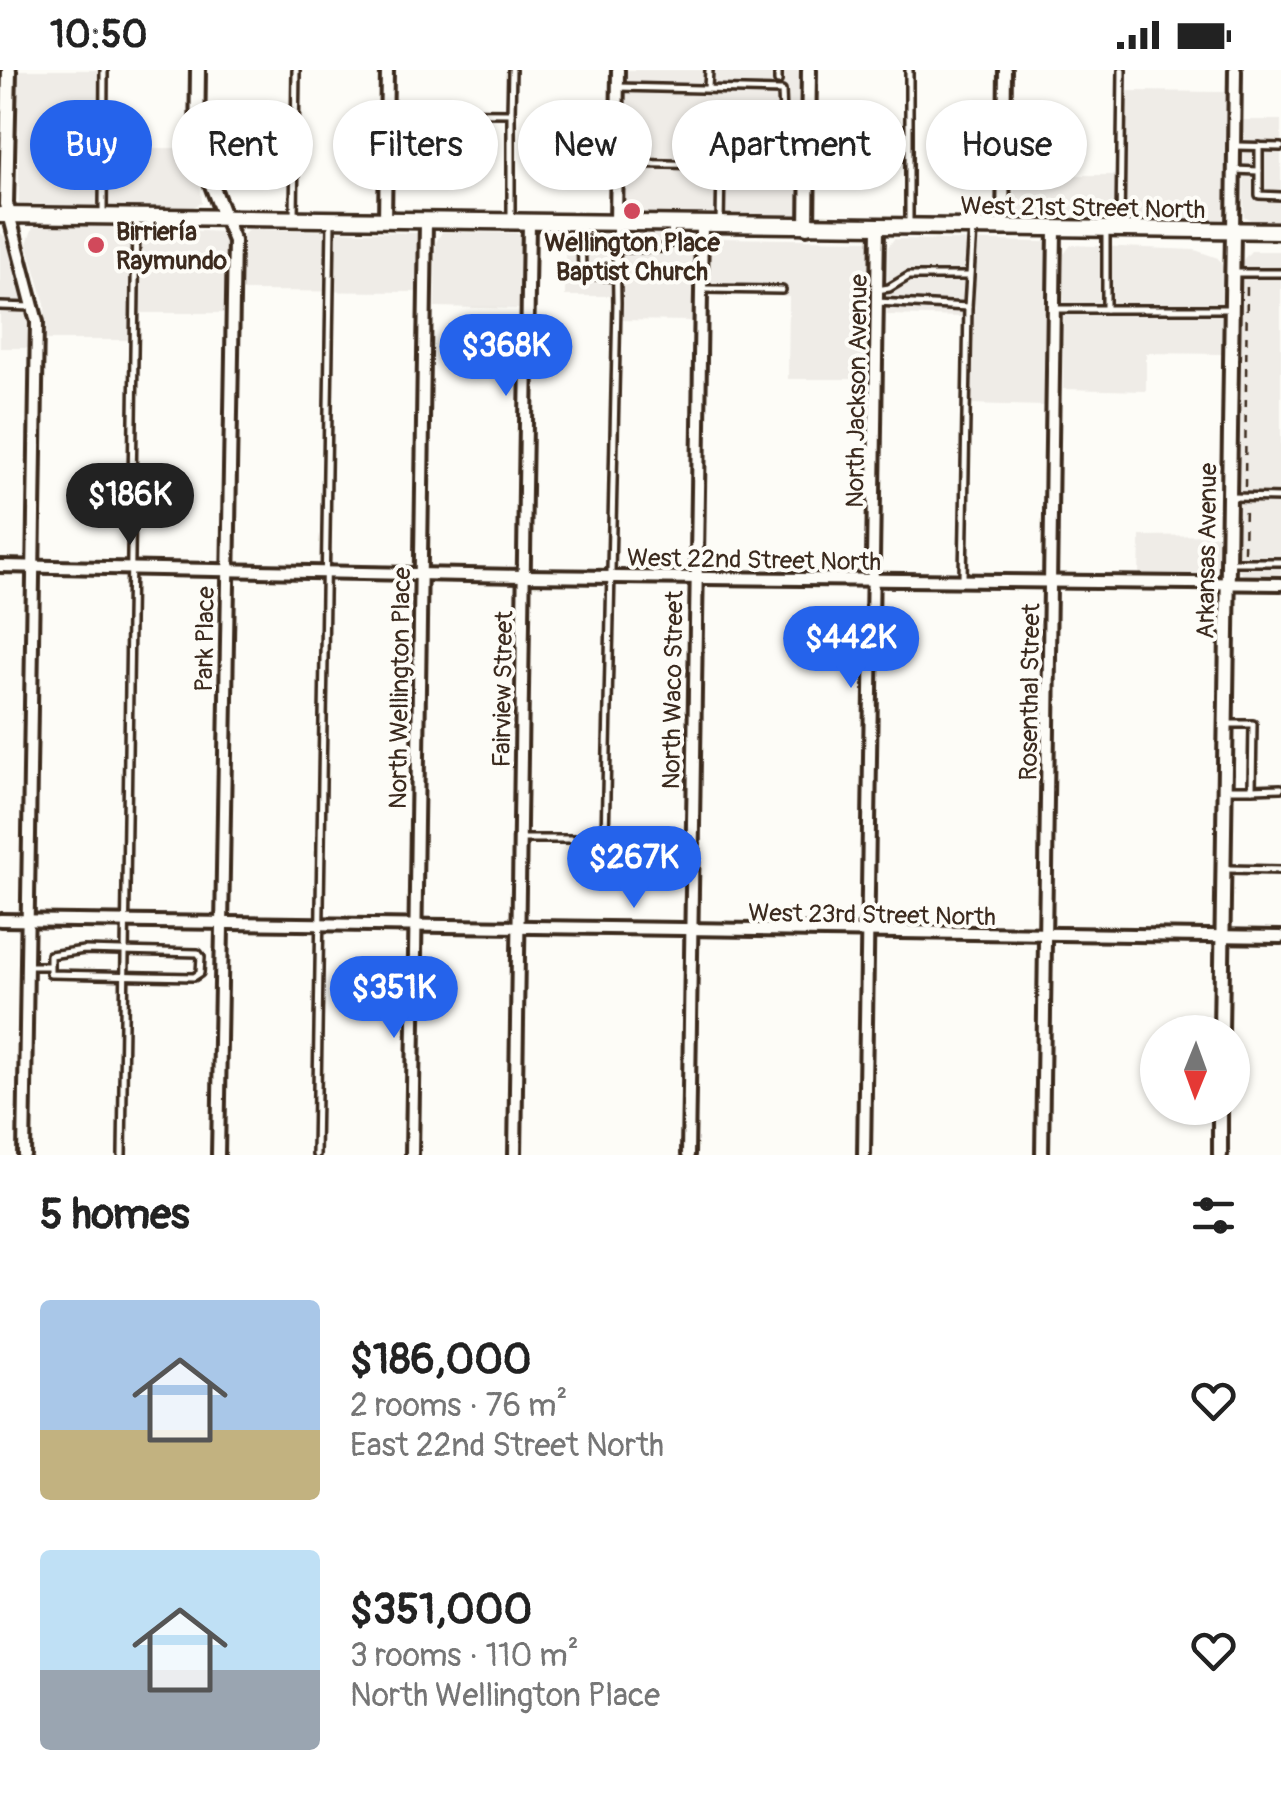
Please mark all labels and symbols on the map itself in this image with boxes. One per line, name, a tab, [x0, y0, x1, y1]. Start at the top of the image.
street label: West 21st Street North	[960, 191, 1206, 226]
marker: Wellington Place Baptist Church	[621, 200, 643, 222]
place label: Birriería Raymundo	[116, 217, 227, 277]
place label: Wellington Place Baptist Church	[544, 228, 721, 288]
marker: Birriería Raymundo	[85, 234, 107, 256]
street label: North Jackson Avenue	[840, 273, 875, 508]
pin: $368K	[436, 314, 576, 399]
street label: Arkansas Avenue	[1190, 462, 1225, 639]
pin: $186K	[60, 463, 200, 548]
street label: West 22nd Street North	[627, 543, 881, 578]
street label: North Wellington Place	[383, 566, 418, 809]
street label: Park Place	[189, 585, 222, 692]
street label: North Waco Street	[656, 589, 691, 790]
street label: Rosenthal Street	[1013, 602, 1048, 781]
pin: $442K	[781, 606, 921, 691]
street label: Fairview Street	[487, 610, 520, 768]
pin: $267K	[564, 826, 704, 911]
street label: West 23rd Street North	[748, 898, 996, 933]
pin: $351K	[324, 956, 464, 1041]
north arrow	[1140, 1015, 1250, 1125]

